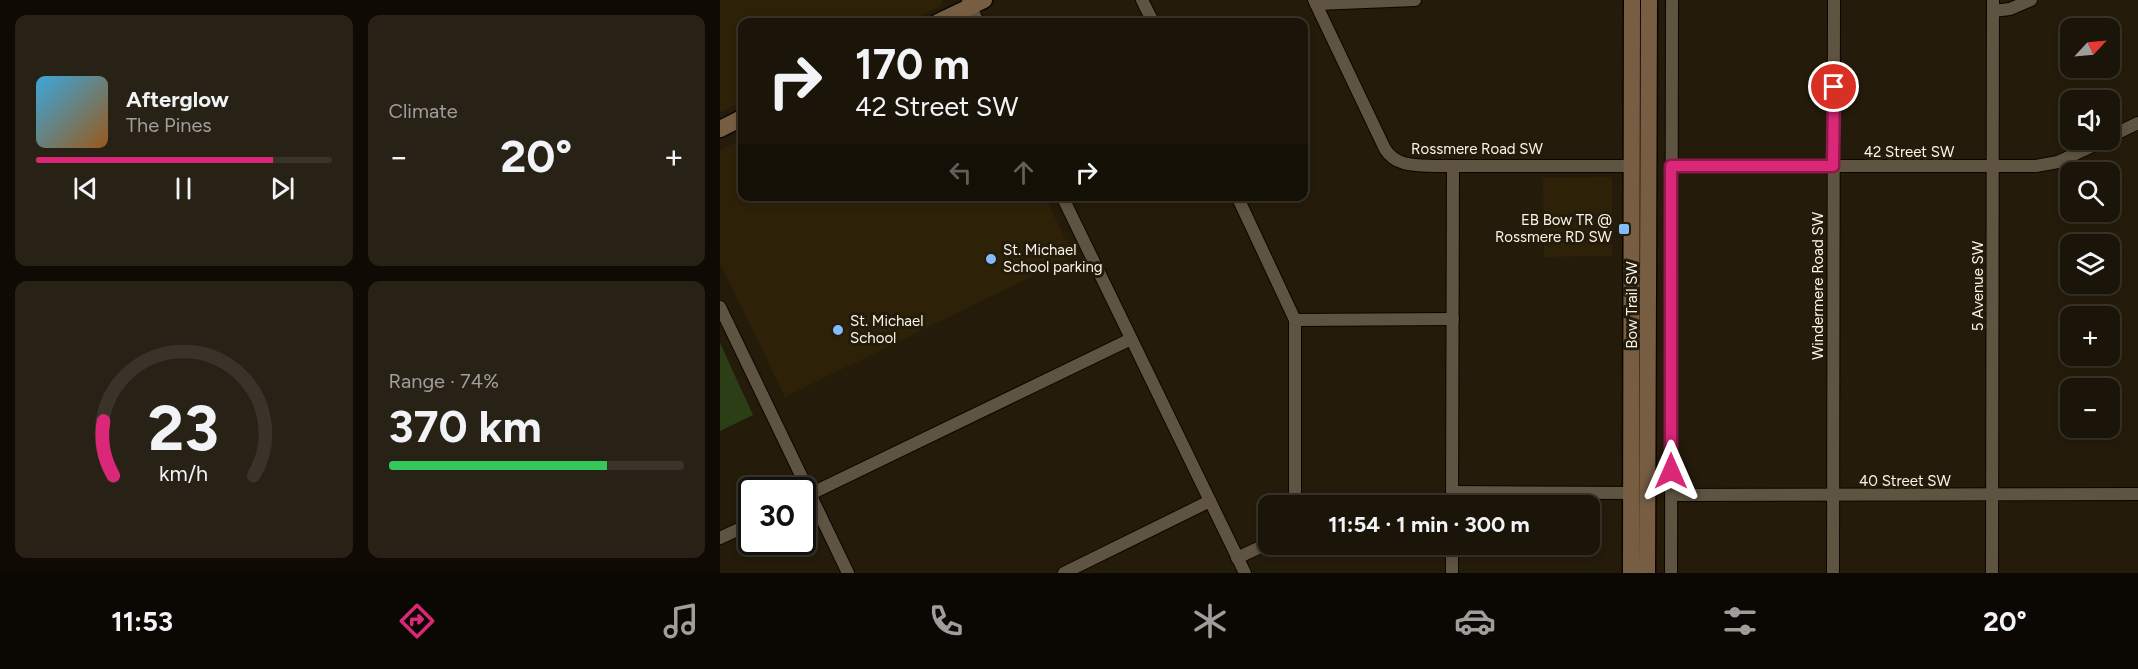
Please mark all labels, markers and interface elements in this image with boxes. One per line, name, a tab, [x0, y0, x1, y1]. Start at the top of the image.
north arrow	[2060, 18, 2120, 78]
map controls	[2060, 18, 2120, 438]
text: 170 m	[855, 39, 970, 90]
icon: right	[756, 42, 834, 120]
pin	[1808, 61, 1859, 112]
icon: arrive	[1817, 70, 1850, 103]
text: Afterglow	[126, 86, 229, 113]
text: 42 Street SW	[855, 90, 1018, 123]
button: sound	[2060, 90, 2120, 150]
text: Climate	[389, 99, 458, 123]
text: The Pines	[126, 113, 212, 137]
text: 20°	[500, 129, 572, 183]
text: −	[389, 137, 409, 176]
text: +	[663, 137, 684, 176]
street label: Rossmere Road SW	[1411, 140, 1544, 158]
street label: 42 Street SW	[1864, 143, 1955, 161]
icon: left	[944, 156, 977, 189]
icon: ahead	[1007, 156, 1040, 189]
icon: right	[1070, 156, 1103, 189]
button: search	[2060, 162, 2120, 222]
icon: previous	[69, 172, 102, 205]
icon: pause	[167, 172, 200, 205]
icon: next	[266, 172, 299, 205]
place label: EB Bow TR @ Rossmere RD SW	[1495, 211, 1613, 246]
street label: Windermere Road SW	[1809, 211, 1827, 360]
marker: EB Bow TR @ Rossmere RD SW	[1617, 222, 1631, 236]
button: layers	[2060, 234, 2120, 294]
street label: 5 Avenue SW	[1969, 240, 1987, 331]
place label: St. Michael School parking	[1003, 241, 1103, 276]
marker: St. Michael School parking	[984, 252, 998, 266]
street label: Bow Trail SW	[1623, 261, 1641, 349]
button: +	[2060, 306, 2120, 366]
place label: St. Michael School	[850, 312, 924, 347]
marker: St. Michael School	[831, 323, 845, 337]
text: Range · 74%	[389, 369, 499, 393]
button: −	[2060, 378, 2120, 438]
text: 23	[148, 391, 219, 466]
text: 370 km	[389, 399, 542, 453]
position arrow	[1639, 439, 1703, 503]
text: km/h	[159, 462, 208, 487]
street label: 40 Street SW	[1859, 472, 1952, 490]
speed limit sign: 30	[738, 477, 816, 555]
text: 11:54 · 1 min · 300 m	[1328, 511, 1530, 538]
icon: directions	[396, 600, 438, 642]
icon: music	[660, 600, 702, 642]
icon: phone	[925, 600, 967, 642]
icon: climate	[1189, 600, 1231, 642]
icon: car	[1454, 600, 1496, 642]
icon: filters	[1719, 600, 1761, 642]
text: 11:53	[111, 605, 173, 638]
text: 20°	[1983, 605, 2027, 638]

